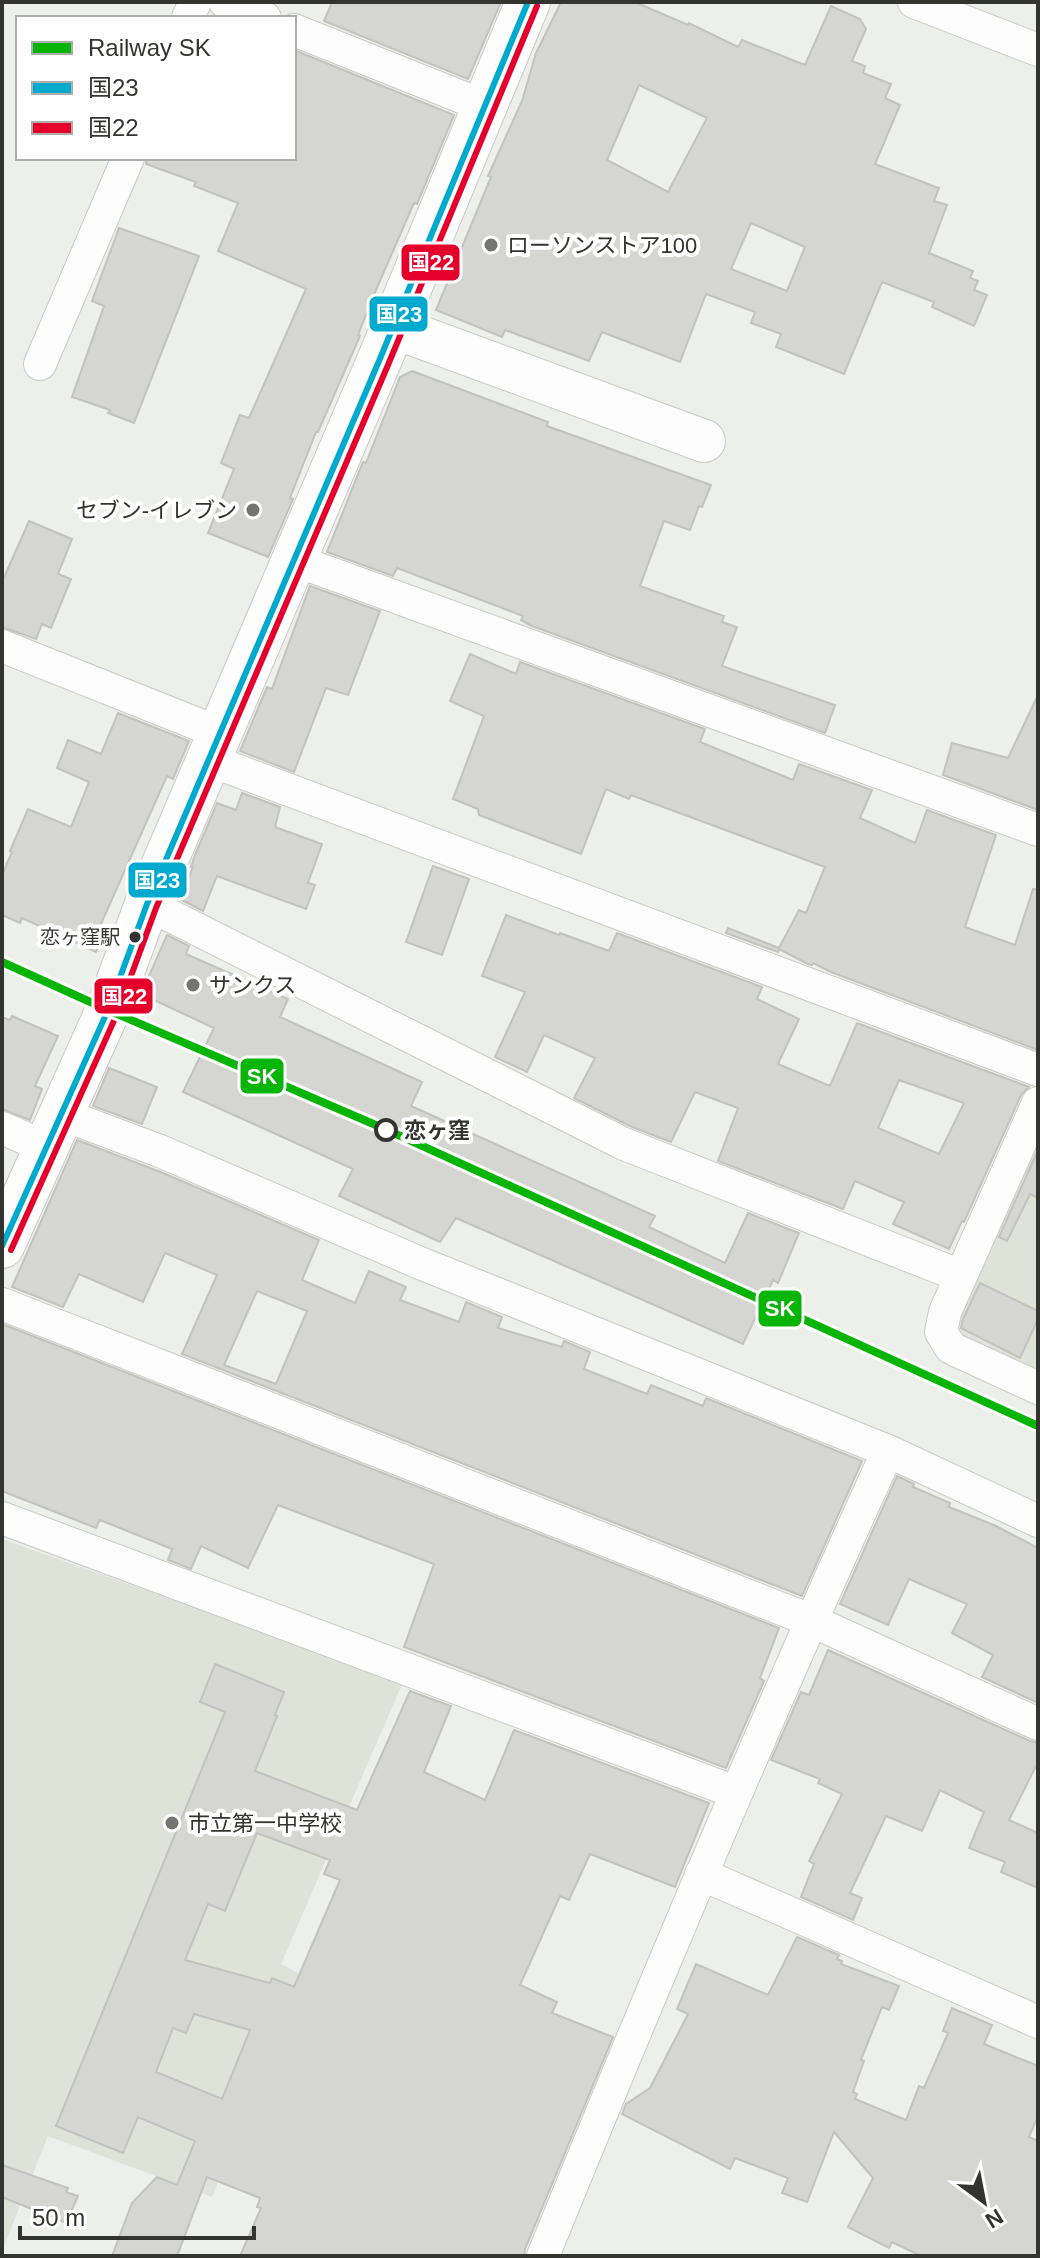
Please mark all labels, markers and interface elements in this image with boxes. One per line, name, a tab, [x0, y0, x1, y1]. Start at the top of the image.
legend	[16, 16, 296, 160]
text: Railway SK	[88, 34, 211, 61]
text: 国23	[88, 74, 139, 101]
text: 国22	[88, 114, 139, 141]
place label: ローソンストア100	[507, 233, 697, 258]
marker: ローソンストア100	[482, 236, 500, 254]
line badge: 国22	[400, 243, 461, 282]
text: 国22	[408, 250, 454, 275]
line badge: 国23	[368, 295, 429, 333]
text: 国23	[376, 302, 422, 327]
place label: セブン-イレブン	[76, 498, 237, 523]
marker: セブン-イレブン	[244, 501, 262, 519]
line badge: 国23	[127, 861, 188, 899]
text: 国23	[134, 868, 180, 893]
place label: 恋ヶ窪駅	[40, 926, 120, 948]
marker: 恋ヶ窪駅	[127, 929, 143, 945]
place label: サンクス	[209, 973, 296, 998]
marker: サンクス	[184, 976, 202, 994]
line badge: 国22	[93, 977, 154, 1015]
text: 国22	[101, 984, 147, 1009]
line badge: SK	[239, 1057, 285, 1095]
text: SK	[247, 1064, 277, 1089]
place label: 恋ヶ窪	[404, 1118, 470, 1143]
marker: 恋ヶ窪	[375, 1119, 397, 1141]
line badge: SK	[757, 1289, 803, 1328]
text: SK	[765, 1296, 795, 1321]
place label: 市立第一中学校	[188, 1811, 342, 1836]
marker: 市立第一中学校	[163, 1814, 181, 1832]
north arrow	[944, 2162, 1024, 2242]
scale bar	[20, 2190, 254, 2240]
text: 50 m	[32, 2204, 85, 2231]
text: N	[981, 2204, 1008, 2233]

